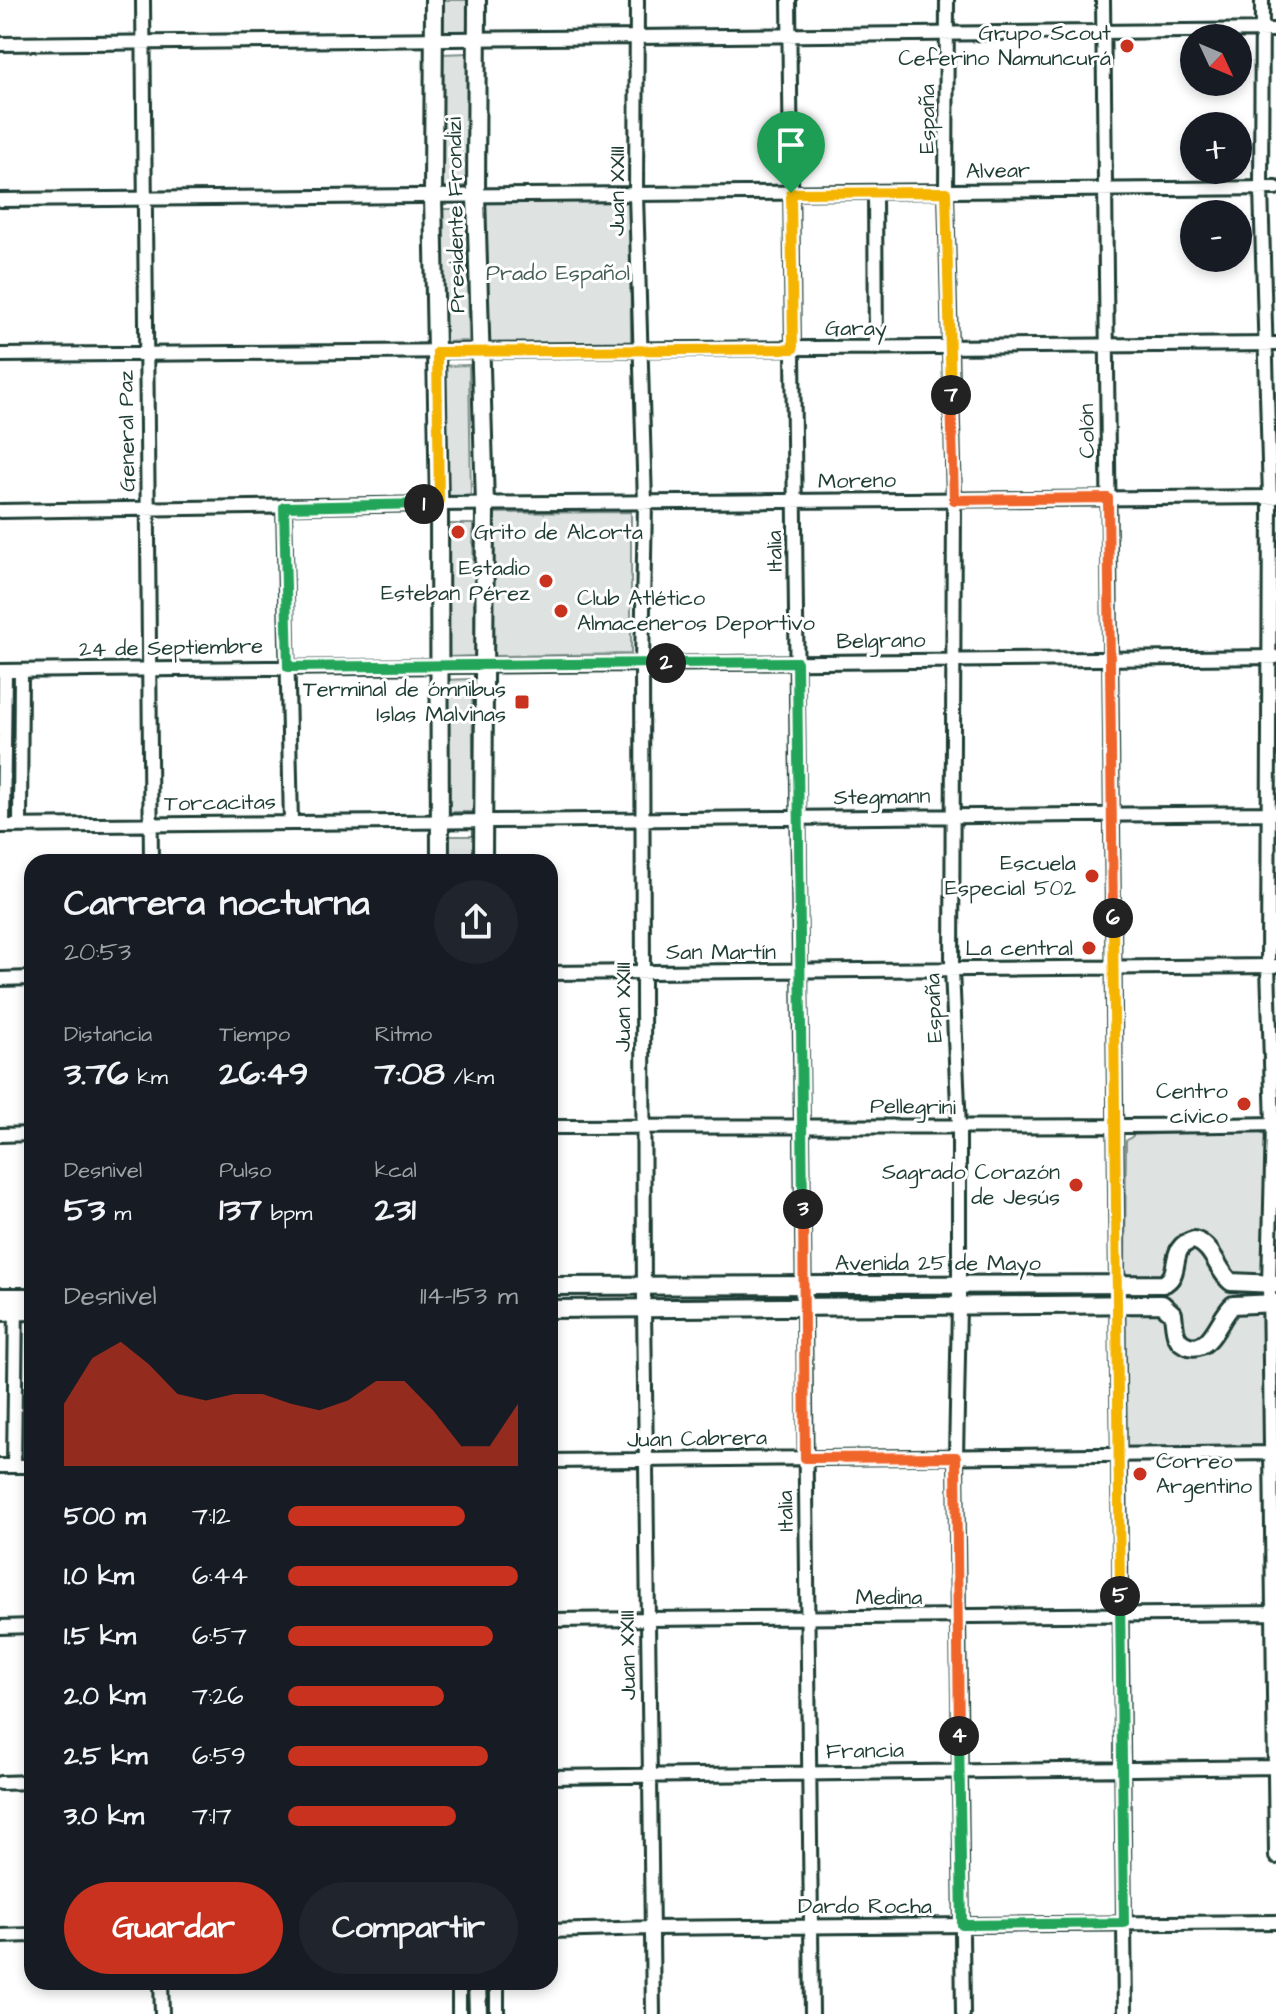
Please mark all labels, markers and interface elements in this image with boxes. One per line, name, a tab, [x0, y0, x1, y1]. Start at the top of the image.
place label: Grupo Scout Ceferino Namuncurá	[898, 18, 1111, 74]
north arrow	[1180, 24, 1252, 96]
map controls	[1180, 24, 1252, 272]
marker: Grupo Scout Ceferino Namuncurá	[1118, 37, 1136, 55]
street label: España	[912, 84, 943, 154]
pin	[757, 111, 825, 193]
button: +	[1180, 112, 1252, 184]
street label: Presidente Frondizi	[439, 117, 473, 313]
icon: arrive	[769, 123, 813, 167]
street label: Juan XXIII	[602, 146, 633, 236]
street label: Alvear	[966, 155, 1030, 187]
button: −	[1180, 200, 1252, 272]
park label: Prado Español	[486, 258, 630, 289]
street label: Garay	[825, 313, 887, 345]
street label: General Paz	[110, 370, 144, 492]
pin: 7	[931, 375, 971, 415]
text: 7	[944, 379, 958, 410]
street label: Colón	[1071, 403, 1103, 459]
street label: Moreno	[818, 465, 897, 497]
pin: 1	[404, 484, 444, 524]
text: 1	[423, 488, 425, 519]
place label: Grito de Alcorta	[474, 517, 643, 548]
marker: Grito de Alcorta	[449, 523, 467, 541]
street label: Italia	[759, 530, 791, 572]
place label: Estadio Esteban Pérez	[381, 553, 531, 609]
marker: Estadio Esteban Pérez	[537, 572, 555, 590]
place label: Club Atlético Almaceneros Deportivo	[577, 583, 816, 639]
marker: Club Atlético Almaceneros Deportivo	[552, 602, 570, 620]
street label: Belgrano	[836, 625, 926, 658]
street label: 24 de Septiembre	[79, 631, 263, 665]
pin: 2	[646, 643, 686, 683]
text: 2	[660, 647, 672, 678]
place label: Terminal de ómnibus Islas Malvinas	[303, 674, 506, 730]
marker: Terminal de ómnibus Islas Malvinas	[513, 693, 531, 711]
street label: Stegmann	[833, 781, 931, 814]
street label: Torcacitas	[164, 787, 276, 819]
place label: Escuela Especial 502	[945, 848, 1076, 904]
marker: Escuela Especial 502	[1083, 867, 1101, 885]
text: Carrera nocturna	[64, 878, 370, 929]
button: share	[434, 880, 518, 964]
pin: 6	[1093, 898, 1133, 938]
text: 6	[1106, 902, 1120, 933]
place label: La central	[965, 933, 1073, 964]
text: 20:53	[64, 934, 131, 970]
street label: San Martín	[666, 937, 776, 968]
marker: La central	[1080, 939, 1098, 957]
street label: Juan XXIII	[608, 962, 639, 1052]
street label: España	[917, 973, 951, 1043]
text: Distancia	[64, 1019, 152, 1050]
text: Tiempo	[219, 1019, 290, 1050]
text: Ritmo	[375, 1019, 432, 1050]
text: 3.76	[64, 1050, 128, 1098]
text: 26:49	[219, 1050, 308, 1098]
text: 7:08	[375, 1050, 445, 1098]
text: km	[128, 1062, 168, 1093]
text: /km	[445, 1062, 494, 1093]
place label: Centro cívico	[1156, 1076, 1229, 1132]
street label: Pellegrini	[870, 1091, 956, 1124]
marker: Centro cívico	[1235, 1095, 1253, 1113]
text: Desnivel	[64, 1155, 142, 1186]
text: Pulso	[219, 1155, 271, 1186]
text: kcal	[375, 1155, 417, 1186]
place label: Sagrado Corazón de Jesús	[882, 1157, 1060, 1213]
marker: Sagrado Corazón de Jesús	[1067, 1176, 1085, 1194]
text: 53	[64, 1186, 105, 1234]
text: 137	[219, 1186, 262, 1234]
text: 231	[375, 1186, 416, 1234]
pin: 3	[783, 1189, 823, 1229]
text: 3	[797, 1193, 809, 1224]
text: m	[105, 1198, 131, 1229]
text: bpm	[262, 1198, 312, 1229]
street label: Avenida 25 de Mayo	[835, 1248, 1042, 1280]
text: Desnivel	[64, 1278, 157, 1314]
text: 114–153 m	[420, 1278, 518, 1314]
street label: Juan Cabrera	[627, 1422, 767, 1456]
place label: Correo Argentino	[1156, 1446, 1253, 1503]
marker: Correo Argentino	[1131, 1465, 1149, 1483]
street label: Italia	[770, 1490, 802, 1532]
text: 500 m	[64, 1498, 146, 1534]
text: 7:12	[192, 1498, 231, 1534]
text: 1.0 km	[64, 1558, 134, 1594]
text: 6:44	[192, 1558, 248, 1594]
pin: 5	[1100, 1576, 1140, 1616]
text: 5	[1112, 1580, 1128, 1611]
street label: Medina	[856, 1582, 922, 1613]
street label: Juan XXIII	[612, 1610, 644, 1700]
text: 1.5 km	[64, 1618, 136, 1654]
text: 6:57	[192, 1618, 247, 1654]
text: 2.0 km	[64, 1678, 146, 1714]
text: 7:26	[192, 1678, 244, 1714]
pin: 4	[939, 1716, 979, 1756]
text: 4	[952, 1720, 966, 1751]
street label: Francia	[826, 1735, 904, 1767]
text: 2.5 km	[64, 1738, 148, 1774]
text: 6:59	[192, 1738, 246, 1774]
text: 3.0 km	[64, 1798, 144, 1834]
text: 7:17	[192, 1798, 232, 1834]
button: Guardar	[64, 1882, 283, 1974]
button: Compartir	[299, 1882, 518, 1974]
street label: Dardo Rocha	[798, 1891, 932, 1922]

